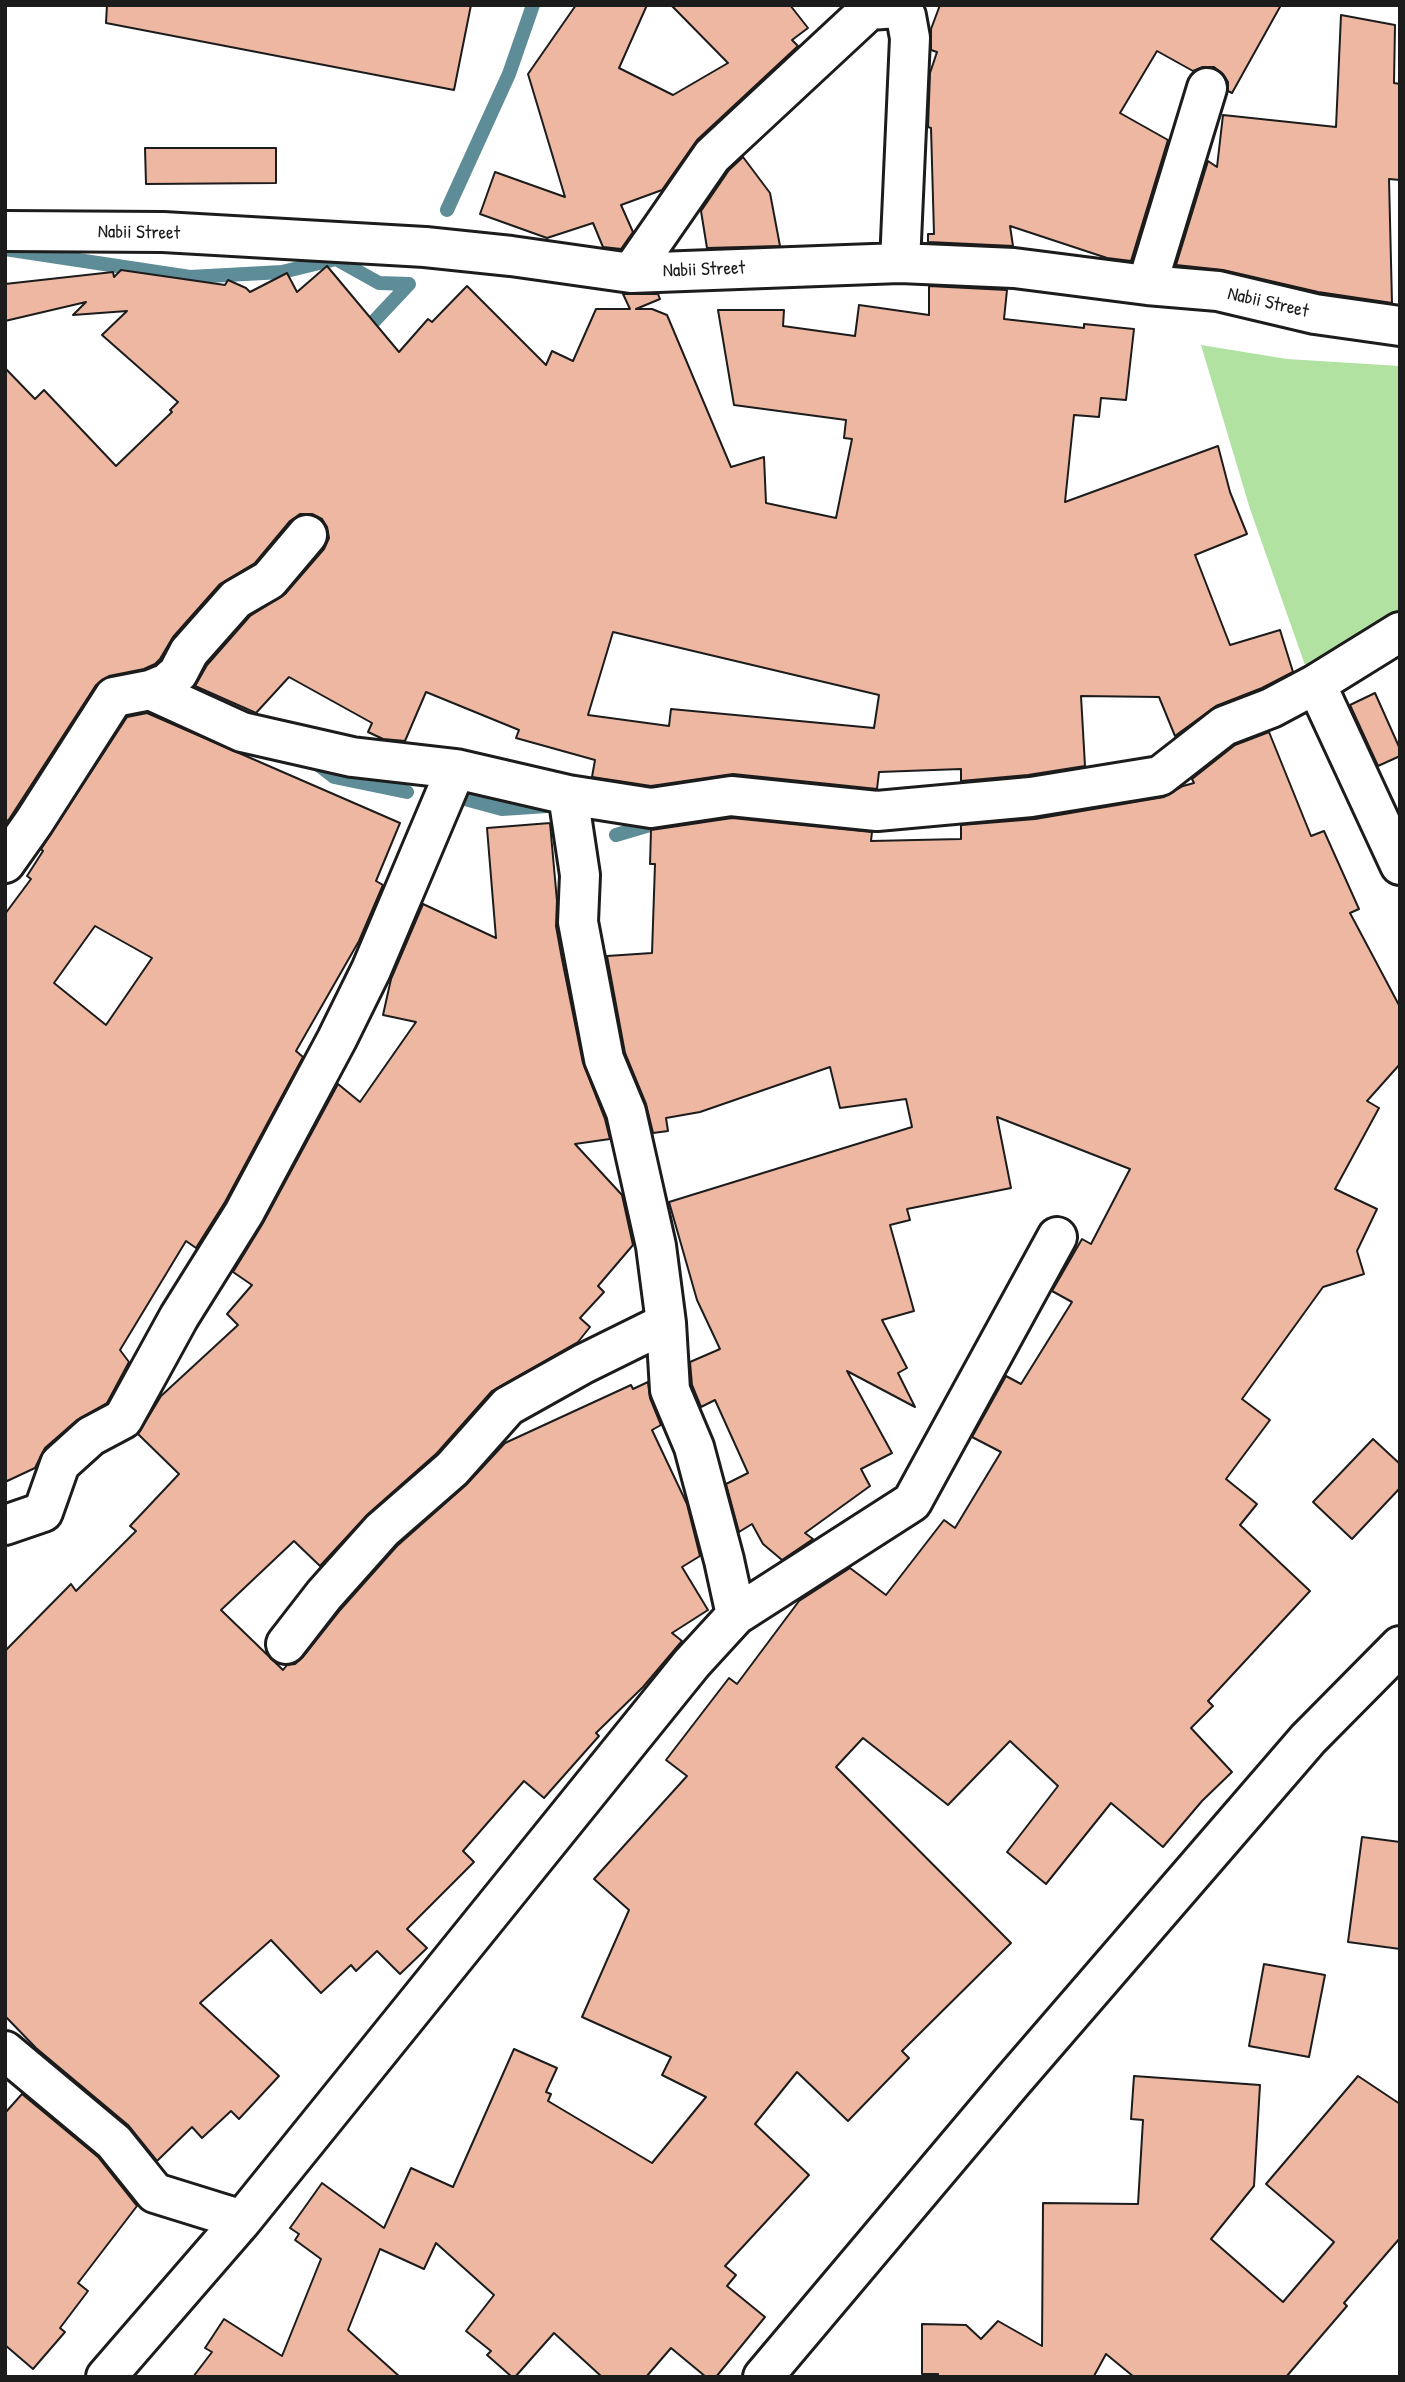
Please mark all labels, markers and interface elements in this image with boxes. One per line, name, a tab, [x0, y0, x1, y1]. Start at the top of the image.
street label: Nabii Street	[98, 221, 180, 245]
street label: Nabii Street	[662, 257, 746, 283]
street label: Nabii Street	[1225, 283, 1311, 323]

